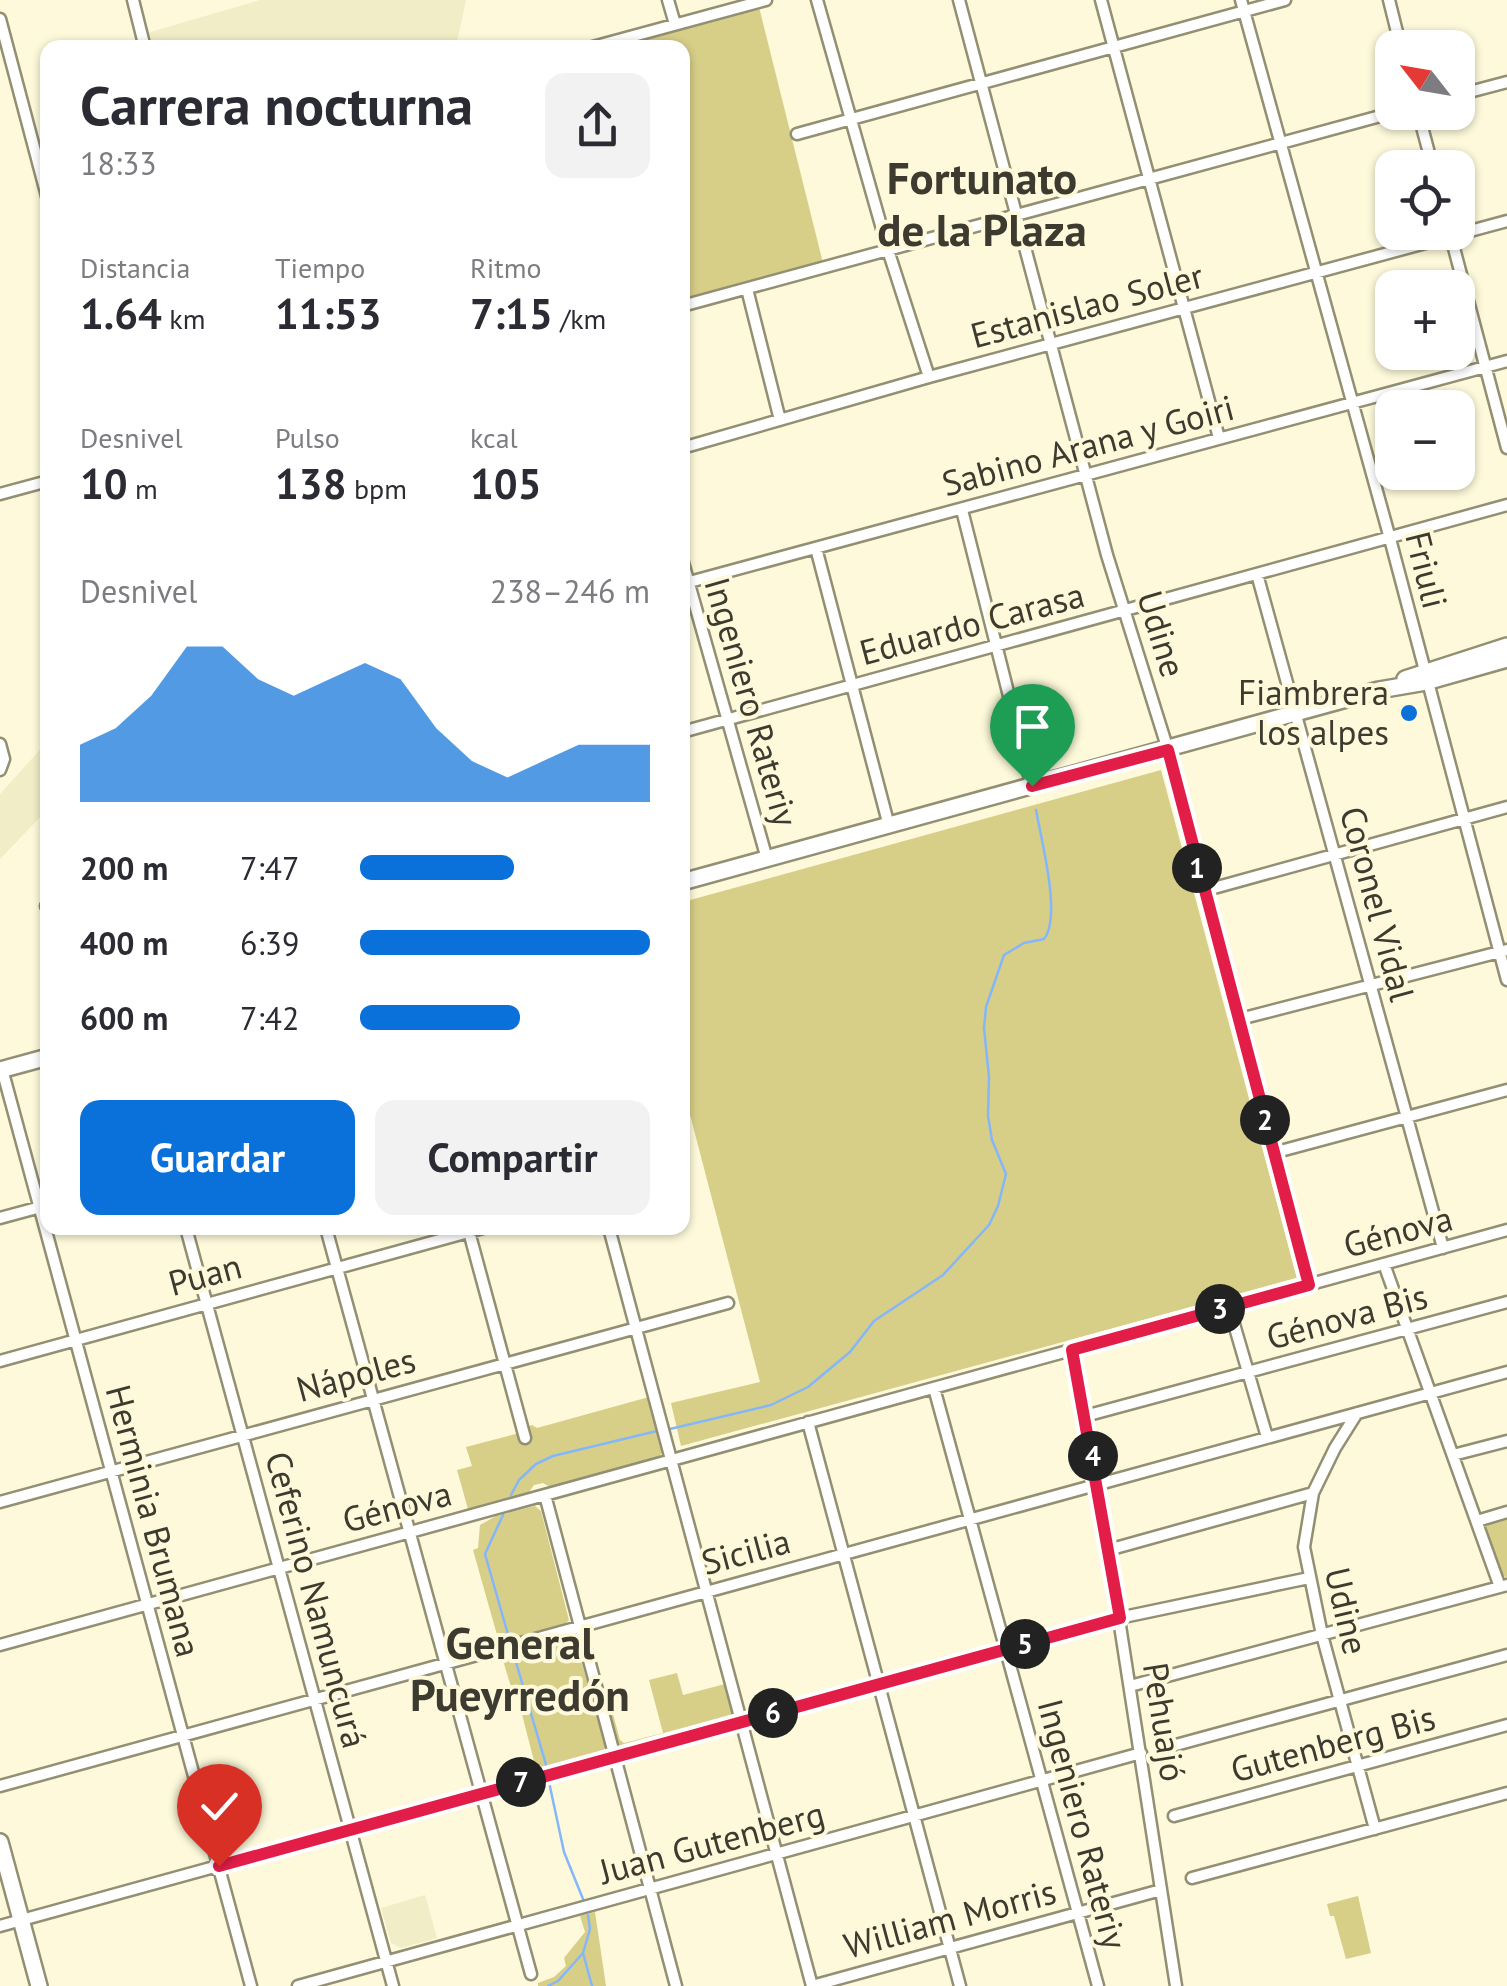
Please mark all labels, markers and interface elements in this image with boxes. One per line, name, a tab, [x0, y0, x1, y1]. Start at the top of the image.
north arrow	[1375, 30, 1475, 130]
map controls	[1375, 30, 1475, 490]
text: Carrera nocturna	[80, 69, 473, 140]
button: share	[545, 73, 650, 178]
text: 18:33	[80, 142, 157, 184]
district label: Fortunato de la Plaza	[877, 148, 1087, 258]
button: locate	[1375, 150, 1475, 250]
text: Distancia	[80, 249, 190, 286]
text: Tiempo	[275, 249, 365, 286]
text: Ritmo	[470, 249, 541, 286]
street label: Estanislao Soler	[965, 252, 1208, 358]
button: +	[1375, 270, 1475, 370]
text: 1.64	[80, 286, 162, 341]
text: 11:53	[275, 286, 382, 341]
text: 7:15	[470, 286, 553, 341]
text: km	[162, 300, 205, 337]
text: /km	[553, 300, 606, 337]
street label: Sabino Arana y Goiri	[937, 384, 1239, 506]
button: −	[1375, 390, 1475, 490]
text: Desnivel	[80, 419, 183, 456]
text: Pulso	[275, 419, 340, 456]
text: kcal	[470, 419, 518, 456]
text: 10	[80, 456, 128, 511]
text: 138	[275, 456, 346, 511]
text: 105	[470, 456, 541, 511]
text: m	[128, 470, 158, 507]
text: bpm	[346, 470, 407, 507]
street label: Friuli	[1395, 526, 1459, 613]
text: Desnivel	[80, 570, 197, 612]
text: 238–246 m	[490, 570, 650, 612]
street label: Eduardo Carasa	[854, 571, 1089, 675]
street label: Ingeniero Rateriy	[694, 572, 809, 832]
street label: Udine	[1127, 585, 1197, 682]
place label: Fiambrera los alpes	[1238, 669, 1389, 755]
pin	[990, 684, 1075, 787]
icon: arrive	[1005, 699, 1060, 754]
marker: Fiambrera los alpes	[1398, 702, 1420, 724]
street label: Coronel Vidal	[1330, 802, 1426, 1006]
pin: 1	[1172, 843, 1222, 893]
text: 200 m	[80, 847, 168, 889]
text: 7:47	[240, 847, 299, 889]
text: 1	[1189, 849, 1205, 886]
text: 400 m	[80, 922, 168, 964]
text: 6:39	[240, 922, 299, 964]
text: 600 m	[80, 997, 168, 1039]
text: 7:42	[240, 997, 299, 1039]
pin: 2	[1240, 1095, 1290, 1145]
button: Guardar	[80, 1100, 355, 1215]
button: Compartir	[375, 1100, 650, 1215]
text: 2	[1257, 1101, 1273, 1138]
street label: Génova	[1338, 1194, 1457, 1268]
street label: Puan	[163, 1242, 246, 1306]
street label: Génova Bis	[1261, 1272, 1432, 1360]
pin: 3	[1195, 1284, 1245, 1334]
text: 3	[1212, 1290, 1228, 1327]
street label: Nápoles	[291, 1336, 420, 1412]
street label: Herminia Brumana	[96, 1380, 212, 1662]
pin: 4	[1068, 1431, 1118, 1481]
text: 4	[1085, 1437, 1101, 1474]
street label: Ceferino Namuncurá	[255, 1447, 379, 1753]
street label: Génova	[337, 1469, 456, 1543]
street label: Sicilia	[696, 1517, 795, 1585]
street label: Udine	[1315, 1563, 1379, 1659]
district label: General Pueyrredón	[410, 1613, 630, 1723]
pin: 5	[1000, 1619, 1050, 1669]
text: 5	[1017, 1625, 1033, 1662]
street label: Pehuajó	[1133, 1659, 1197, 1784]
pin: 6	[748, 1688, 798, 1738]
text: 6	[765, 1694, 781, 1731]
street label: Ingeniero Rateriy	[1028, 1694, 1138, 1954]
street label: Gutenberg Bis	[1225, 1694, 1440, 1792]
pin: 7	[496, 1757, 546, 1807]
text: 7	[513, 1763, 529, 1800]
pin	[177, 1764, 262, 1867]
icon: check	[192, 1779, 247, 1834]
street label: Juan Gutenberg	[592, 1790, 829, 1895]
street label: William Morris	[839, 1868, 1061, 1968]

